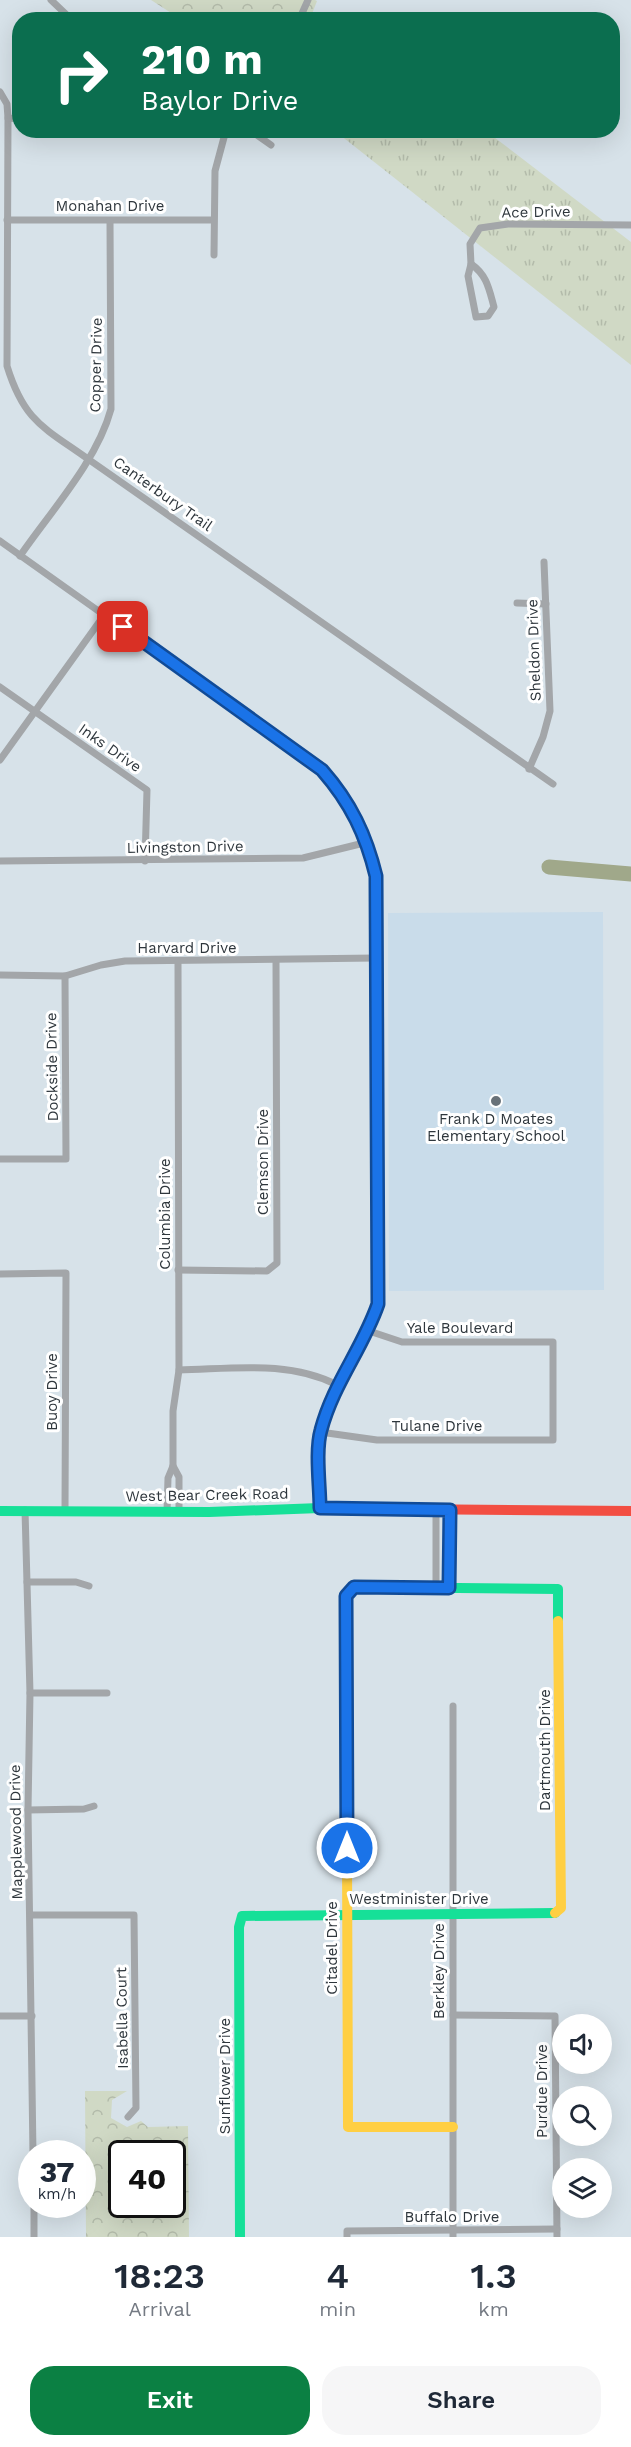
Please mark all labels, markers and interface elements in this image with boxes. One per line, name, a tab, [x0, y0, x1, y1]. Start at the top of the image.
text: 210 m	[141, 35, 263, 84]
icon: right	[42, 36, 120, 114]
text: Baylor Drive	[141, 85, 298, 117]
street label: Monahan Drive	[56, 197, 164, 215]
street label: Ace Drive	[501, 202, 571, 222]
street label: Copper Drive	[86, 317, 106, 413]
street label: Canterbury Trail	[110, 453, 216, 535]
street label: Sheldon Drive	[523, 599, 545, 701]
pin	[97, 601, 148, 652]
icon: arrive	[106, 610, 139, 643]
street label: Inks Drive	[75, 720, 145, 776]
street label: Livingston Drive	[126, 837, 244, 857]
street label: Harvard Drive	[137, 939, 237, 957]
street label: Dockside Drive	[42, 1012, 62, 1122]
marker: Frank D Moates Elementary School	[489, 1094, 503, 1108]
street label: Clemson Drive	[254, 1109, 272, 1215]
place label: Frank D Moates Elementary School	[427, 1110, 566, 1145]
street label: Columbia Drive	[156, 1158, 174, 1270]
street label: Yale Boulevard	[407, 1319, 513, 1337]
street label: Buoy Drive	[43, 1353, 61, 1431]
street label: Tulane Drive	[392, 1417, 482, 1435]
street label: West Bear Creek Road	[125, 1485, 289, 1505]
street label: Dartmouth Drive	[536, 1689, 554, 1811]
street label: Mapplewood Drive	[6, 1764, 26, 1900]
position arrow	[315, 1816, 379, 1880]
street label: Westminister Drive	[349, 1890, 489, 1908]
street label: Citadel Drive	[323, 1901, 341, 1995]
street label: Berkley Drive	[430, 1923, 448, 2019]
street label: Isabella Court	[112, 1966, 132, 2069]
map controls	[552, 2014, 612, 2218]
button: sound	[552, 2014, 612, 2074]
street label: Sunflower Drive	[216, 2018, 234, 2134]
street label: Purdue Drive	[533, 2044, 551, 2138]
button: search	[552, 2086, 612, 2146]
speed limit sign: 40	[108, 2140, 186, 2218]
text: 37	[39, 2154, 75, 2189]
button: layers	[552, 2158, 612, 2218]
text: km/h	[38, 2185, 76, 2203]
street label: Buffalo Drive	[405, 2208, 499, 2226]
text: 18:23	[114, 2255, 205, 2297]
text: 4	[326, 2255, 349, 2297]
text: 1.3	[470, 2255, 517, 2297]
text: Arrival	[128, 2297, 191, 2321]
text: min	[319, 2297, 356, 2321]
text: km	[478, 2297, 509, 2321]
button: Exit	[30, 2366, 310, 2435]
button: Share	[322, 2366, 601, 2435]

